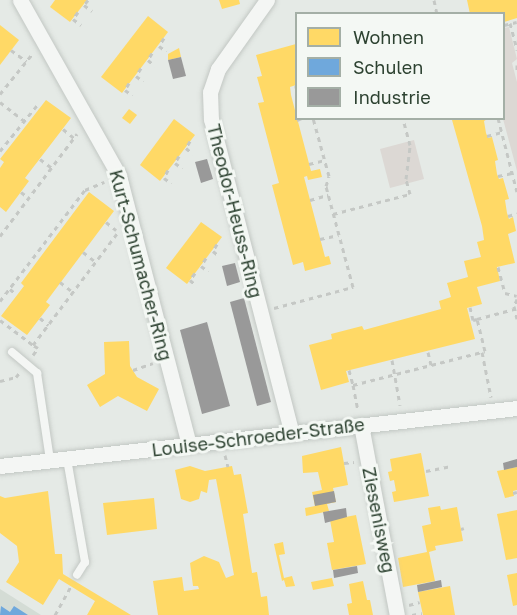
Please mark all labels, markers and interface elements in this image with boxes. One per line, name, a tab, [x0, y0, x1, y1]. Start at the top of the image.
legend	[295, 12, 505, 120]
text: Wohnen	[353, 26, 424, 48]
text: Schulen	[353, 56, 423, 78]
text: Industrie	[353, 86, 431, 108]
street label: Theodor-Heuss-Ring	[203, 122, 267, 300]
street label: Kurt-Schumacher-Ring	[105, 167, 177, 363]
street label: Louise-Schroeder-Straße	[150, 413, 366, 461]
street label: Ziesenisweg	[358, 465, 400, 575]

